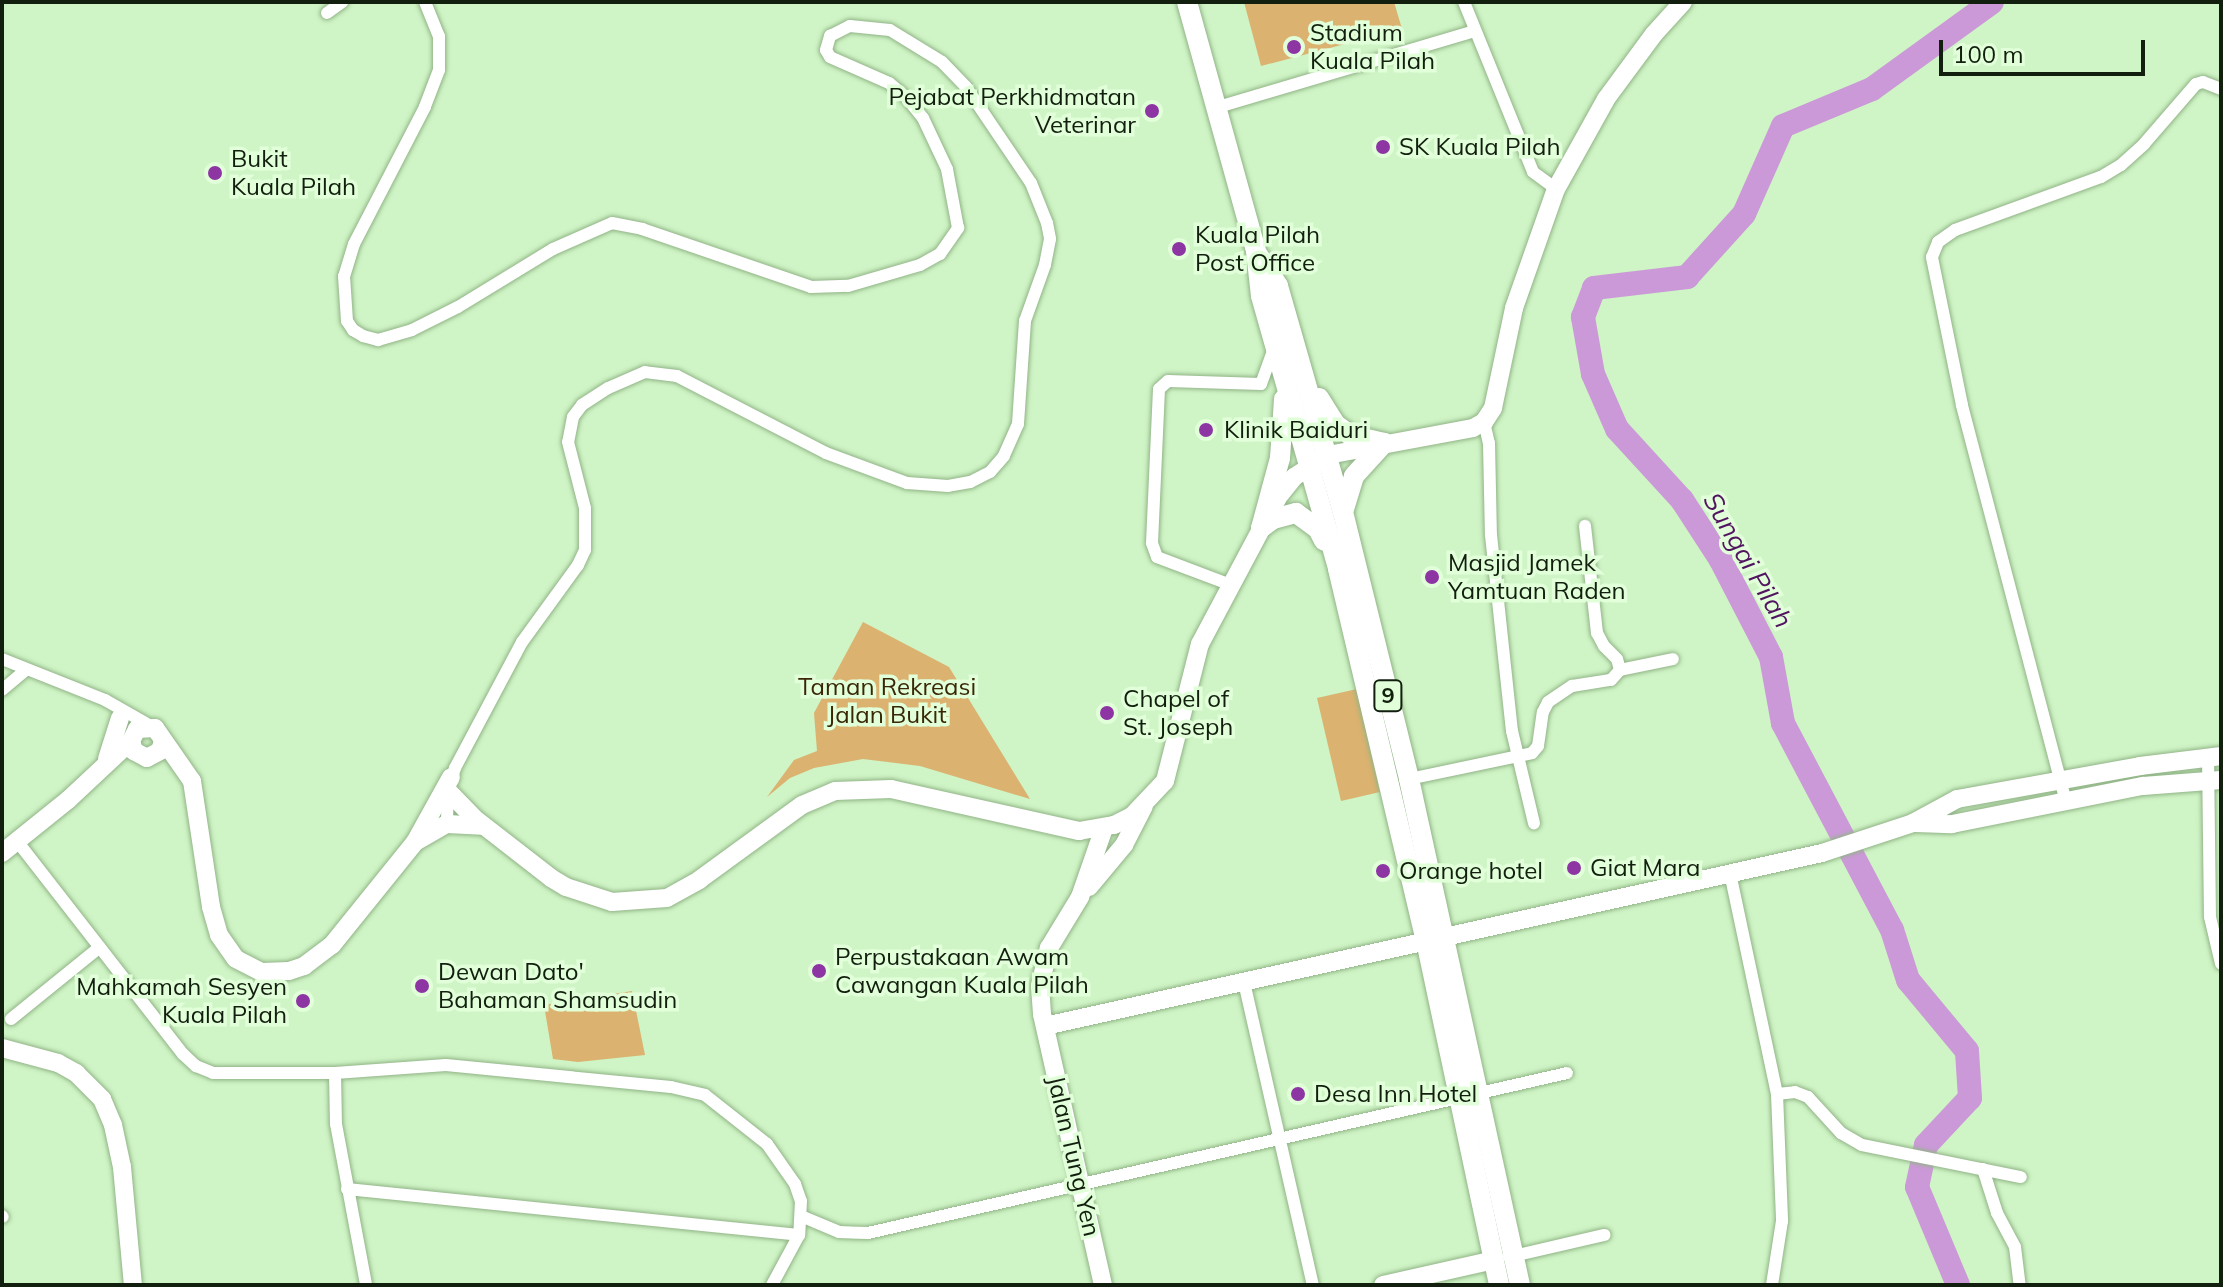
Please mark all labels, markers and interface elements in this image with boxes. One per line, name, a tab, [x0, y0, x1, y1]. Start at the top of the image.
place label: Stadium Kuala Pilah	[1310, 19, 1435, 75]
scale bar	[1943, 24, 2149, 74]
marker: Stadium Kuala Pilah	[1285, 38, 1303, 56]
text: 100 m	[1953, 39, 2024, 69]
place label: Pejabat Perkhidmatan Veterinar	[889, 83, 1136, 139]
marker: Pejabat Perkhidmatan Veterinar	[1143, 102, 1161, 120]
place label: SK Kuala Pilah	[1399, 133, 1561, 161]
marker: SK Kuala Pilah	[1374, 138, 1392, 156]
place label: Bukit Kuala Pilah	[231, 145, 356, 201]
marker: Bukit Kuala Pilah	[206, 164, 224, 182]
place label: Kuala Pilah Post Office	[1195, 221, 1320, 277]
marker: Kuala Pilah Post Office	[1170, 240, 1188, 258]
place label: Klinik Baiduri	[1224, 416, 1368, 444]
marker: Klinik Baiduri	[1195, 419, 1217, 441]
water label: Sungai Pilah	[1697, 487, 1799, 633]
place label: Masjid Jamek Yamtuan Raden	[1448, 549, 1626, 605]
marker: Masjid Jamek Yamtuan Raden	[1423, 568, 1441, 586]
park label: Taman Rekreasi Jalan Bukit	[798, 673, 976, 729]
road number: 9	[1372, 678, 1404, 714]
place label: Chapel of St. Joseph	[1123, 685, 1233, 741]
marker: Chapel of St. Joseph	[1098, 704, 1116, 722]
place label: Giat Mara	[1590, 854, 1700, 882]
place label: Orange hotel	[1399, 857, 1543, 885]
marker: Giat Mara	[1565, 859, 1583, 877]
marker: Orange hotel	[1374, 862, 1392, 880]
place label: Perpustakaan Awam Cawangan Kuala Pilah	[835, 943, 1089, 999]
place label: Dewan Dato' Bahaman Shamsudin	[438, 958, 677, 1014]
marker: Perpustakaan Awam Cawangan Kuala Pilah	[810, 962, 828, 980]
place label: Mahkamah Sesyen Kuala Pilah	[76, 973, 287, 1029]
marker: Dewan Dato' Bahaman Shamsudin	[413, 977, 431, 995]
marker: Mahkamah Sesyen Kuala Pilah	[294, 992, 312, 1010]
street label: Jalan Tung Yen	[1042, 1073, 1106, 1239]
place label: Desa Inn Hotel	[1314, 1080, 1477, 1108]
marker: Desa Inn Hotel	[1289, 1085, 1307, 1103]

